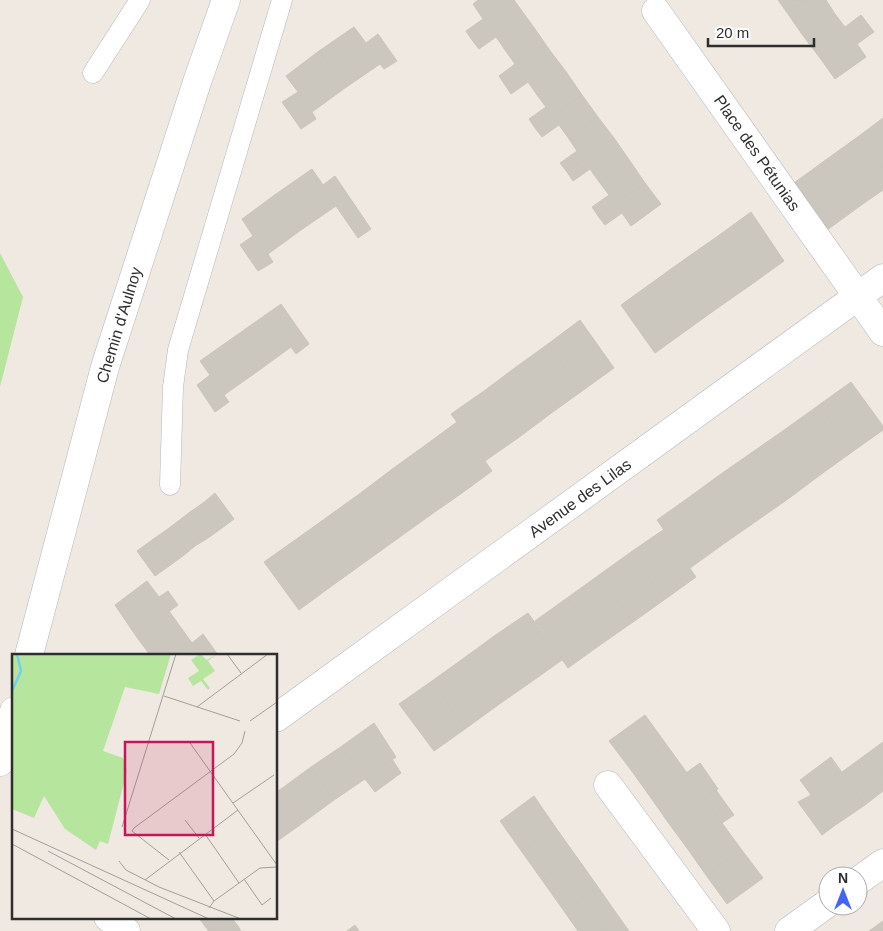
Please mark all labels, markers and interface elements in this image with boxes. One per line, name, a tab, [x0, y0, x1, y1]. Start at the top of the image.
scale bar	[708, 15, 814, 47]
text: 20 m	[716, 24, 749, 41]
street label: Place des Pétunias	[711, 92, 803, 214]
street label: Chemin d'Aulnoy	[93, 265, 145, 385]
street label: Avenue des Lilas	[526, 455, 634, 541]
inset map	[12, 654, 278, 918]
north arrow	[818, 866, 868, 916]
text: N	[838, 870, 848, 886]

